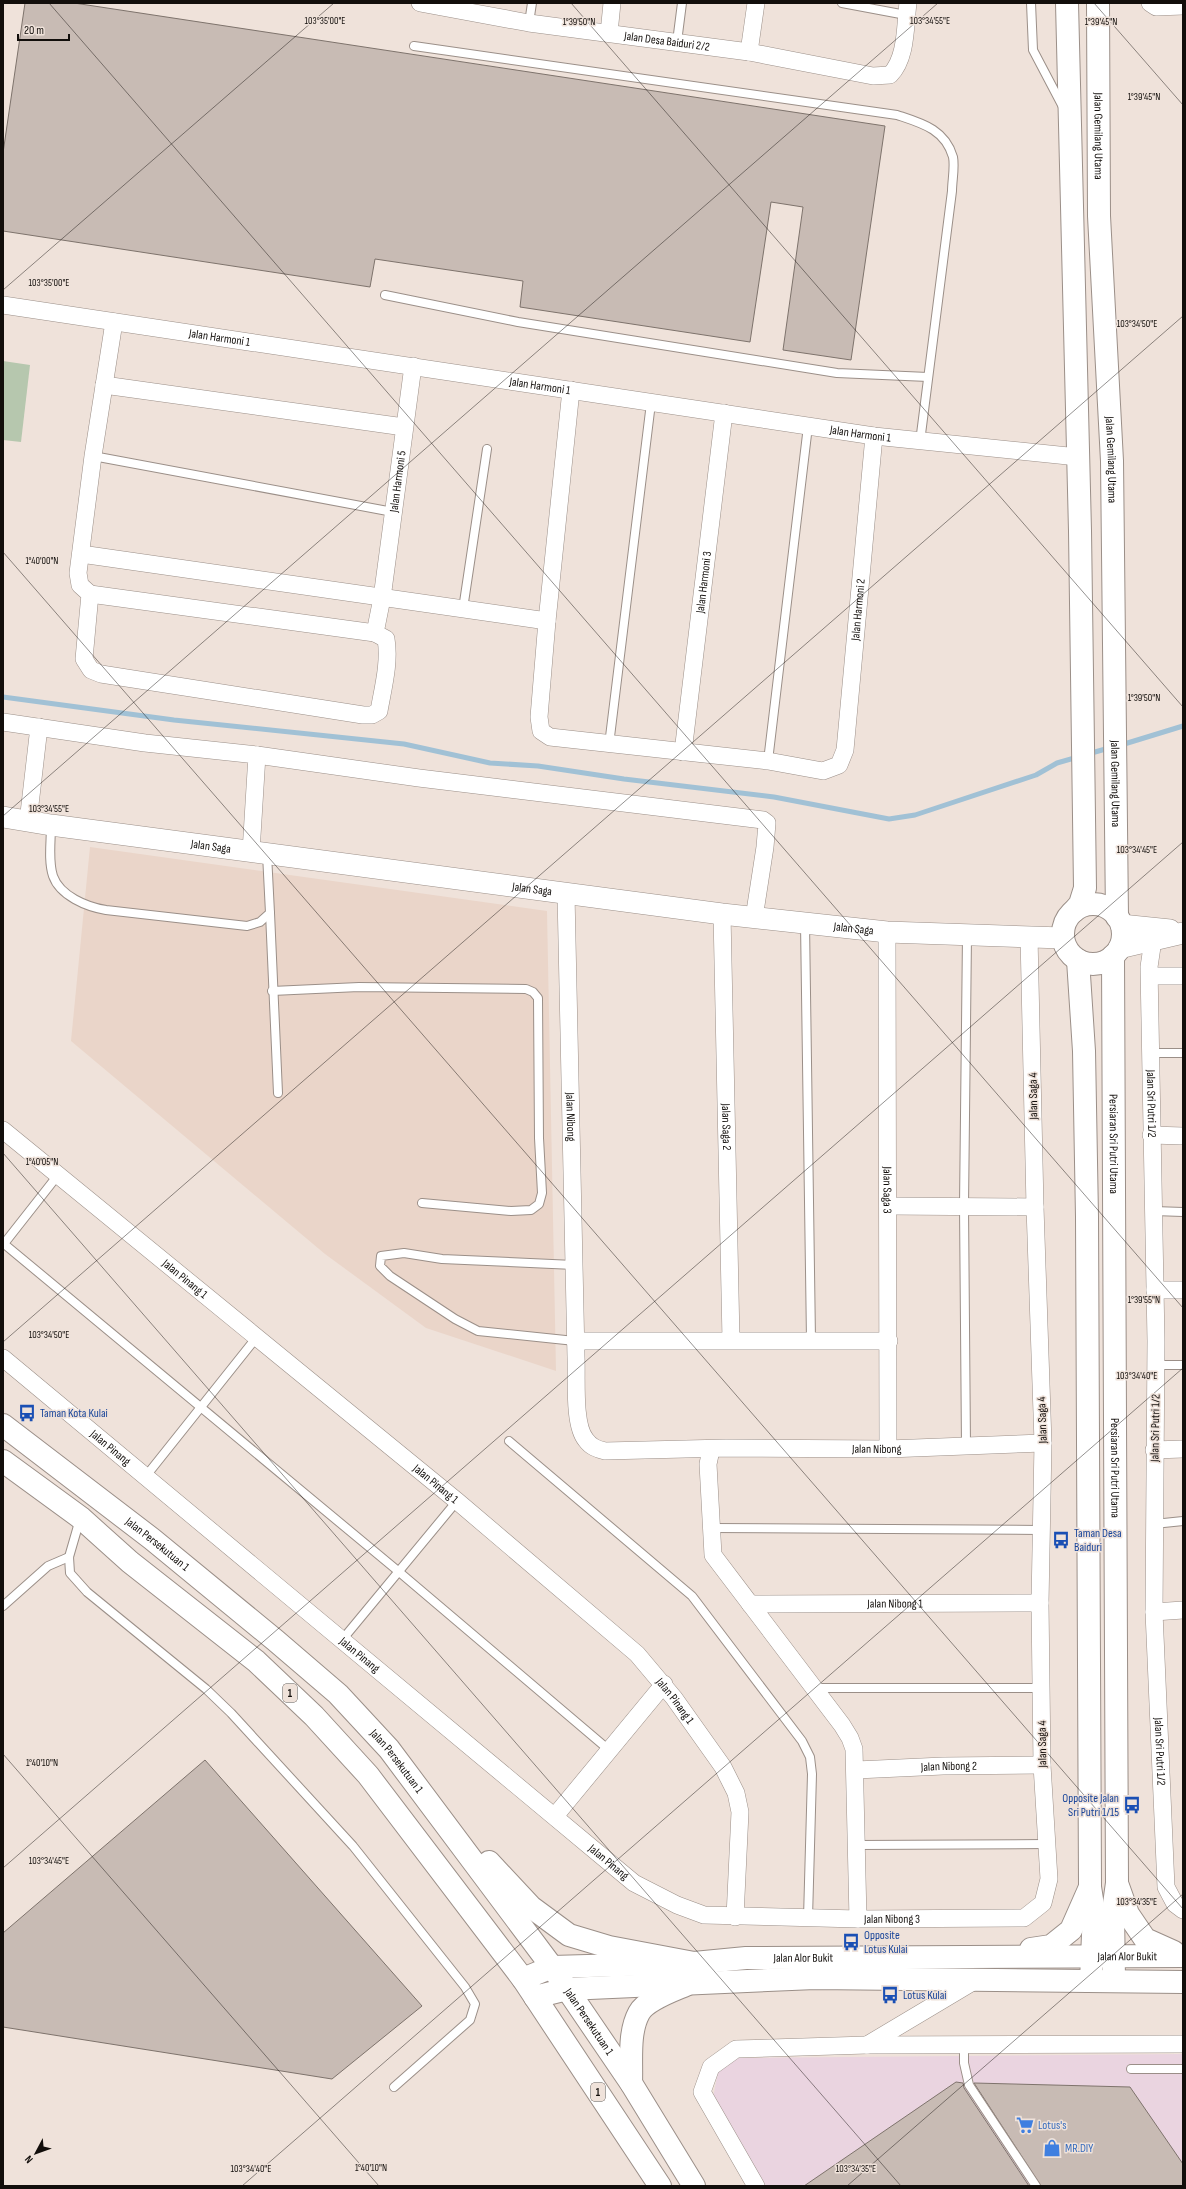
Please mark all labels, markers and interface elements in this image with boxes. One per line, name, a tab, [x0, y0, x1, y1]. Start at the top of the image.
text: 103°35'00"E	[305, 15, 345, 27]
text: 103°34'55"E	[910, 15, 950, 27]
scale bar	[18, 16, 69, 42]
text: 1°39'50"N	[563, 16, 595, 28]
text: 1°39'45"N	[1085, 16, 1117, 28]
text: 20 m	[24, 23, 44, 38]
street label: Jalan Desa Baiduri 2/2	[622, 28, 711, 55]
street label: Jalan Gemilang Utama	[1090, 91, 1106, 180]
text: 1°39'45"N	[1128, 91, 1160, 103]
text: 103°35'00"E	[29, 277, 69, 289]
text: 103°34'50"E	[1117, 318, 1157, 330]
street label: Jalan Harmoni 1	[187, 326, 252, 350]
street label: Jalan Harmoni 1	[507, 374, 572, 398]
street label: Jalan Gemilang Utama	[1102, 415, 1119, 504]
street label: Jalan Harmoni 1	[828, 422, 892, 446]
street label: Jalan Harmoni 5	[386, 450, 410, 514]
street label: Jalan Harmoni 3	[693, 551, 715, 615]
text: 1°40'00"N	[26, 555, 58, 567]
street label: Jalan Harmoni 2	[848, 578, 869, 642]
text: 1°39'50"N	[1128, 692, 1160, 704]
street label: Jalan Gemilang Utama	[1107, 739, 1123, 828]
text: 103°34'55"E	[29, 803, 69, 815]
street label: Jalan Saga	[189, 837, 232, 857]
text: 103°34'45"E	[1117, 844, 1157, 856]
street label: Jalan Saga	[510, 879, 553, 899]
street label: Jalan Saga	[832, 919, 875, 939]
street label: Jalan Sri Putri 1/2	[1143, 1069, 1159, 1138]
street label: Jalan Saga 4	[1026, 1072, 1041, 1121]
street label: Jalan Nibong	[562, 1091, 578, 1142]
street label: Persiaran Sri Putri Utama	[1106, 1094, 1121, 1194]
street label: Jalan Saga 2	[718, 1102, 734, 1151]
text: 1°40'05"N	[26, 1156, 58, 1168]
street label: Jalan Saga 3	[879, 1165, 895, 1214]
street label: Jalan Pinang 1	[158, 1256, 211, 1303]
text: 1°39'55"N	[1128, 1294, 1160, 1306]
text: 103°34'50"E	[29, 1329, 69, 1341]
text: 103°34'40"E	[1117, 1370, 1157, 1382]
street label: Jalan Sri Putri 1/2	[1147, 1394, 1164, 1463]
street label: Jalan Saga 4	[1034, 1396, 1051, 1445]
bus stop icon: Taman Kota Kulai	[17, 1403, 37, 1423]
place label: Taman Kota Kulai	[40, 1406, 108, 1421]
street label: Persiaran Sri Putri Utama	[1107, 1418, 1122, 1518]
street label: Jalan Pinang	[86, 1426, 134, 1469]
street label: Jalan Nibong	[851, 1441, 902, 1457]
street label: Jalan Pinang 1	[409, 1461, 462, 1508]
street label: Jalan Persekutuan 1	[121, 1514, 193, 1575]
place label: Taman Desa Baiduri	[1074, 1526, 1122, 1555]
bus stop icon: Taman Desa Baiduri	[1051, 1530, 1071, 1550]
street label: Jalan Nibong 1	[866, 1596, 924, 1612]
street label: Jalan Pinang	[335, 1633, 383, 1676]
street label: Jalan Pinang 1	[652, 1674, 698, 1728]
road number: 1	[283, 1684, 297, 1702]
street label: Jalan Sri Putri 1/2	[1151, 1716, 1169, 1786]
street label: Jalan Saga 4	[1035, 1720, 1050, 1769]
street label: Jalan Persekutuan 1	[366, 1726, 427, 1797]
text: 1°40'10"N	[26, 1757, 58, 1769]
street label: Jalan Nibong 2	[920, 1759, 977, 1775]
place label: Opposite Jalan Sri Putri 1/15	[1062, 1791, 1119, 1820]
bus stop icon: Opposite Jalan Sri Putri 1/15	[1122, 1795, 1142, 1815]
street label: Jalan Pinang	[584, 1841, 632, 1884]
text: 103°34'45"E	[29, 1855, 69, 1867]
text: 103°34'35"E	[1117, 1896, 1157, 1908]
street label: Jalan Nibong 3	[863, 1912, 920, 1927]
place label: Opposite Lotus Kulai	[864, 1928, 908, 1957]
bus stop icon: Opposite Lotus Kulai	[841, 1932, 861, 1952]
street label: Jalan Alor Bukit	[1096, 1949, 1158, 1964]
street label: Jalan Alor Bukit	[772, 1951, 834, 1966]
street label: Jalan Persekutuan 1	[560, 1985, 617, 2059]
bus stop icon: Lotus Kulai	[880, 1985, 900, 2005]
place label: Lotus Kulai	[903, 1988, 947, 2003]
road number: 1	[591, 2083, 605, 2101]
supermarket icon: Lotus's	[1015, 2115, 1035, 2135]
place label: Lotus's	[1038, 2118, 1066, 2133]
north arrow	[16, 2133, 56, 2173]
shop icon: MR.DIY	[1042, 2138, 1062, 2158]
place label: MR.DIY	[1065, 2141, 1093, 2156]
text: N	[22, 2153, 36, 2166]
text: 1°40'10"N	[355, 2162, 387, 2174]
text: 103°34'40"E	[231, 2163, 271, 2175]
text: 103°34'35"E	[836, 2163, 876, 2175]

